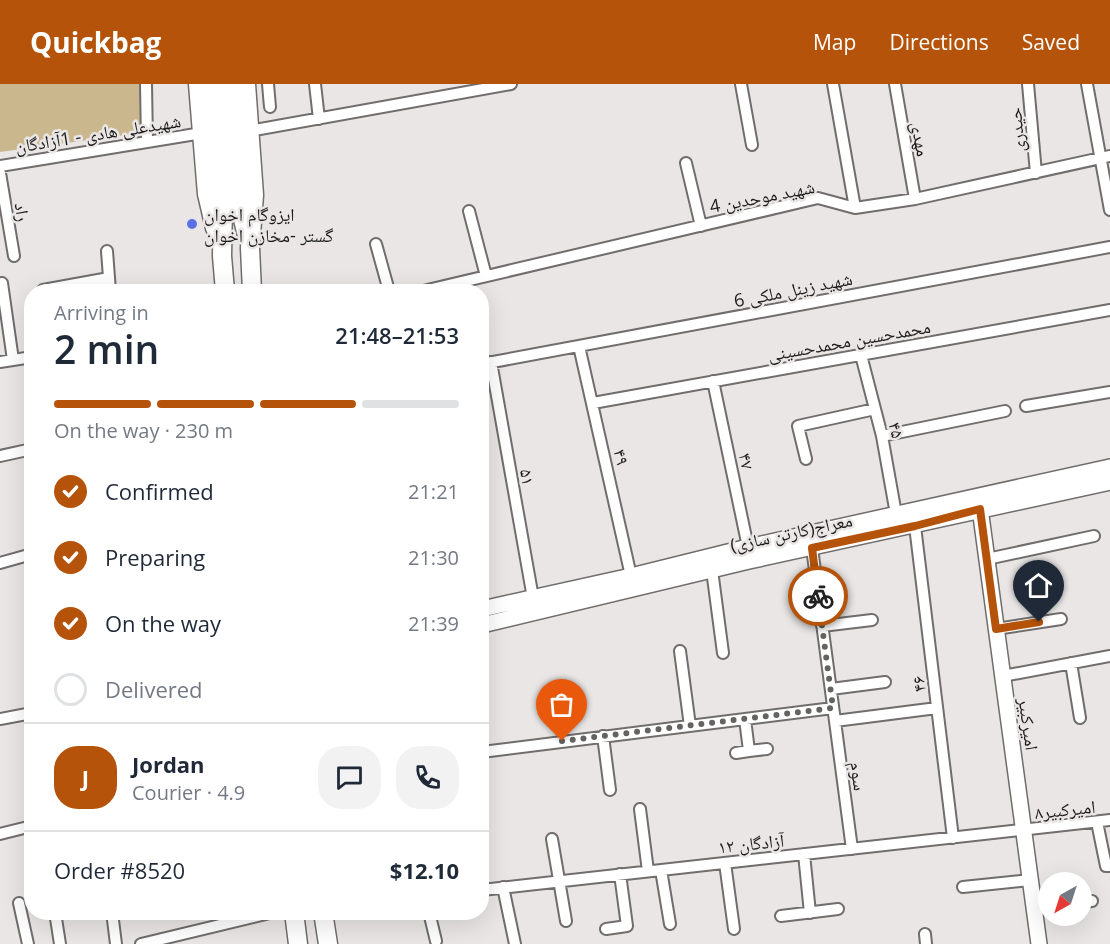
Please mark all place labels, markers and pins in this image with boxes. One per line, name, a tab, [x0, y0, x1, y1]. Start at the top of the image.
place label: ایزوگام اخوان گستر -مخازن اخوان	[204, 202, 334, 247]
marker: ایزوگام اخوان گستر -مخازن اخوان	[185, 217, 199, 231]
pin	[1013, 560, 1064, 622]
pin	[536, 679, 587, 741]

